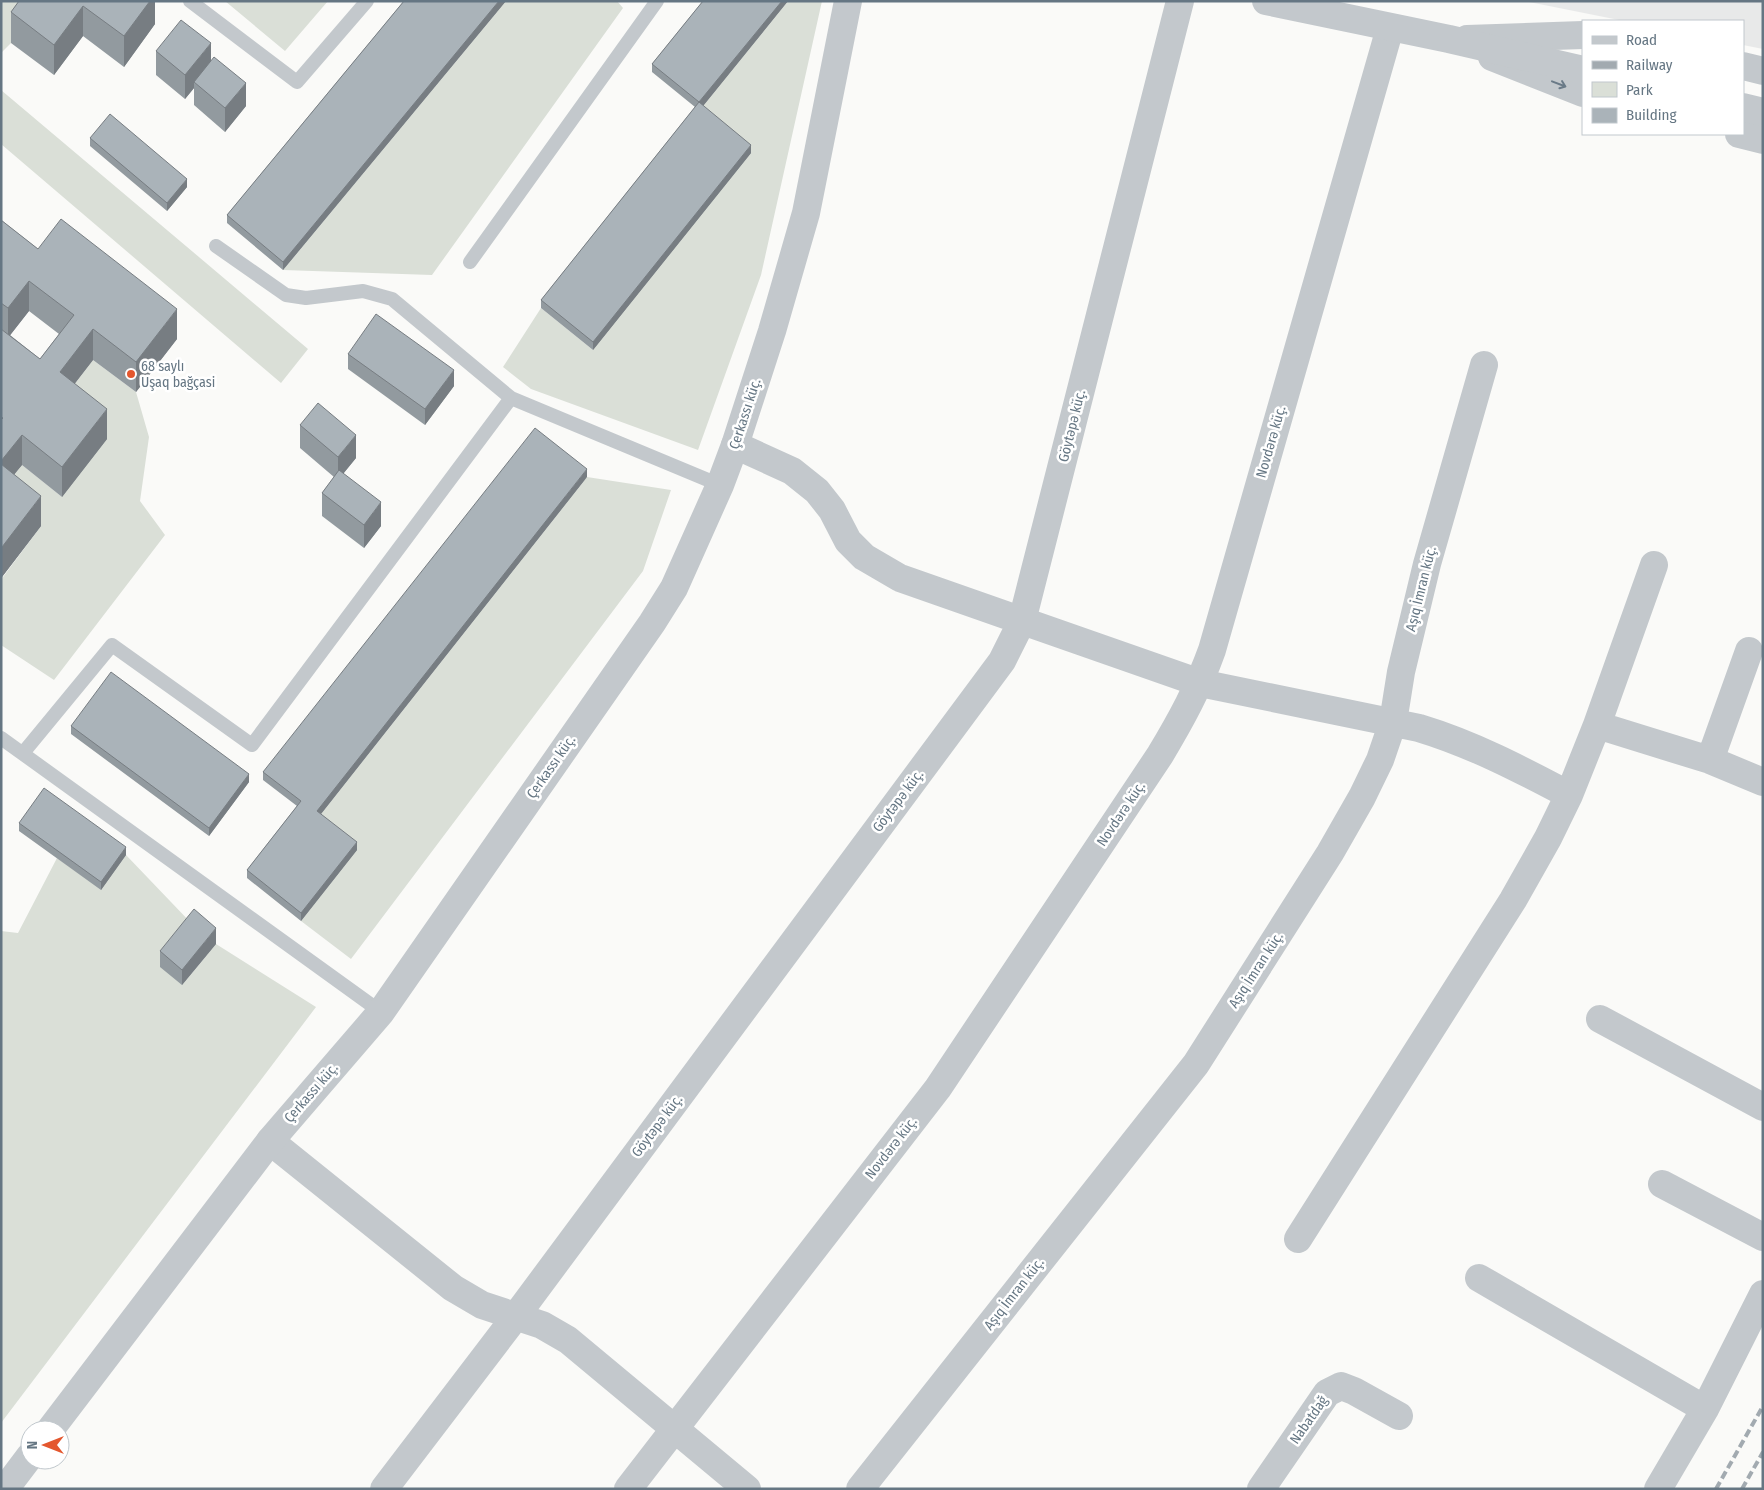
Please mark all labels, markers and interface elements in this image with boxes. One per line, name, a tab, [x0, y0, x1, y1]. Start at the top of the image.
legend	[1582, 20, 1744, 135]
text: Road	[1626, 31, 1657, 49]
text: Railway	[1626, 56, 1673, 74]
one-way arrow	[1551, 80, 1566, 89]
text: Park	[1626, 81, 1653, 99]
text: Building	[1626, 106, 1677, 124]
place label: 68 saylı Uşaq bağçasi	[141, 358, 215, 391]
marker: 68 saylı Uşaq bağçasi	[125, 368, 137, 380]
street label: Çerkassı küç.	[726, 377, 764, 451]
street label: Göytəpə küç.	[1055, 388, 1089, 464]
street label: Novdərə küç.	[1253, 404, 1289, 480]
street label: Aşıq İmran küç.	[1402, 545, 1440, 633]
street label: Çerkassı küç.	[523, 732, 579, 802]
street label: Göytəpə küç.	[869, 766, 927, 835]
street label: Novdərə küç.	[1093, 779, 1149, 849]
street label: Aşıq İmran küç.	[1225, 929, 1287, 1011]
street label: Çerkassı küç.	[281, 1060, 341, 1126]
street label: Göytəpə küç.	[628, 1091, 686, 1160]
street label: Novdərə küç.	[861, 1114, 921, 1182]
street label: Aşıq İmran küç.	[981, 1254, 1047, 1333]
street label: Nabatdağ	[1286, 1392, 1332, 1447]
north arrow	[20, 1420, 70, 1470]
text: N	[24, 1441, 41, 1449]

